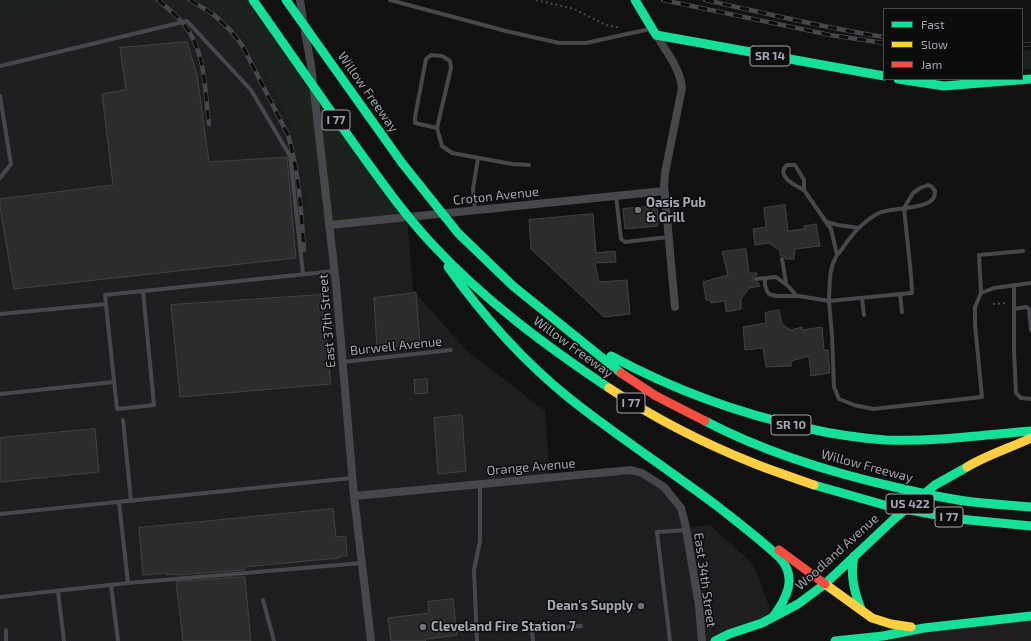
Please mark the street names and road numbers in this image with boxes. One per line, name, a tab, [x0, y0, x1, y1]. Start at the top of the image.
road number: SR 14	[750, 46, 790, 66]
street label: Willow Freeway	[334, 49, 402, 135]
road number: I 77	[322, 110, 350, 130]
street label: Croton Avenue	[452, 184, 540, 208]
street label: East 37th Street	[315, 273, 339, 369]
street label: Willow Freeway	[530, 313, 616, 381]
street label: Burwell Avenue	[349, 333, 443, 359]
road number: I 77	[617, 393, 645, 413]
road number: SR 10	[771, 415, 811, 435]
street label: Willow Freeway	[819, 446, 915, 486]
street label: Orange Avenue	[486, 455, 576, 479]
road number: US 422	[886, 494, 934, 514]
road number: I 77	[935, 507, 963, 527]
street label: Woodland Avenue	[792, 510, 882, 594]
street label: East 34th Street	[691, 532, 719, 628]

